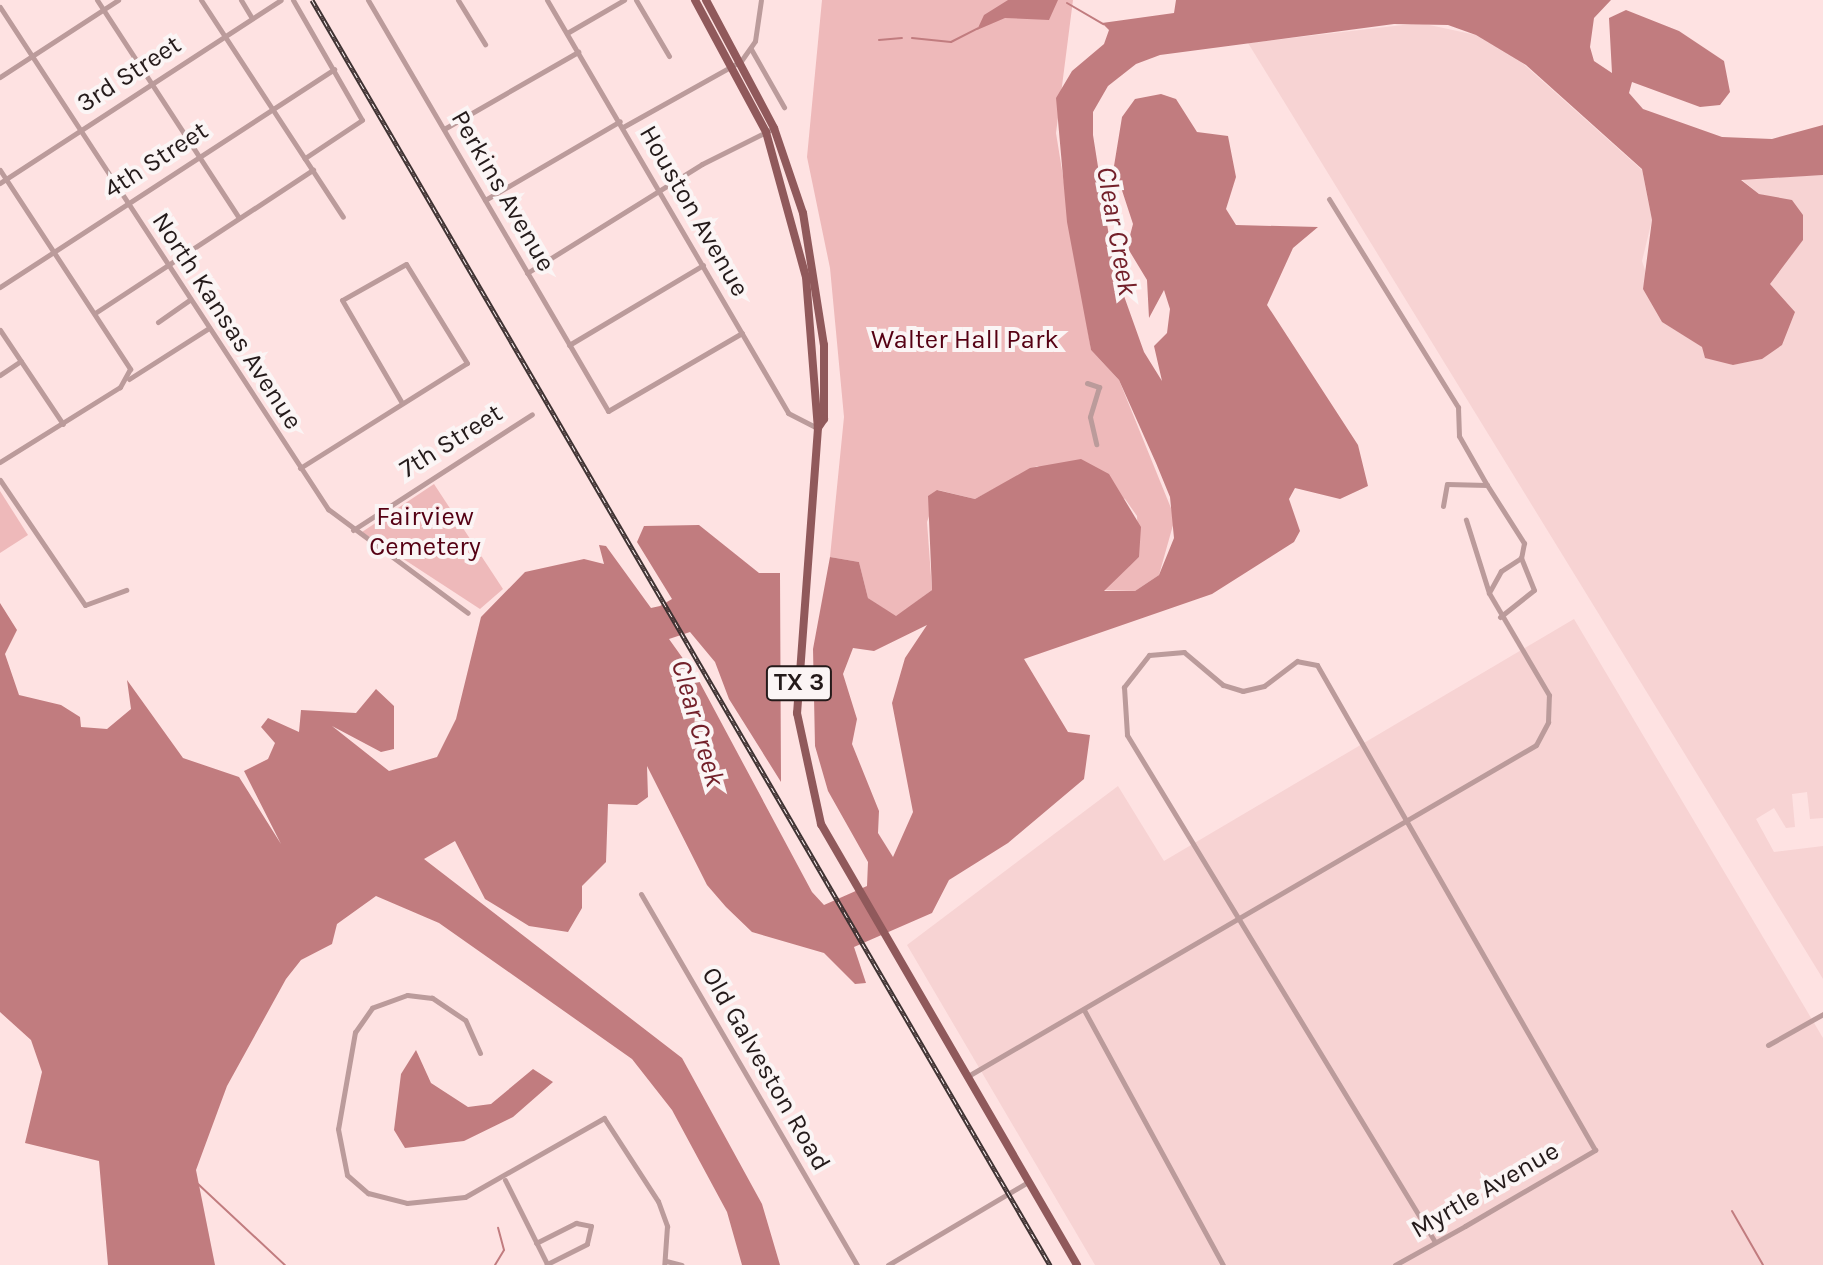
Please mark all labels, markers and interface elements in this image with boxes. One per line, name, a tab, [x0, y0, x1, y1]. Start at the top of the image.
street label: 3rd Street	[71, 29, 187, 119]
street label: Perkins Avenue	[444, 105, 562, 277]
street label: 4th Street	[98, 115, 214, 205]
street label: Houston Avenue	[632, 120, 756, 302]
water label: Clear Creek	[1089, 164, 1145, 298]
street label: North Kansas Avenue	[145, 207, 309, 435]
park label: Walter Hall Park	[871, 324, 1059, 356]
street label: 7th Street	[394, 397, 508, 485]
park label: Fairview Cemetery	[369, 501, 481, 562]
water label: Clear Creek	[664, 656, 732, 790]
road number: TX 3	[765, 663, 833, 703]
street label: Old Galveston Road	[695, 962, 837, 1176]
street label: Myrtle Avenue	[1405, 1135, 1565, 1245]

